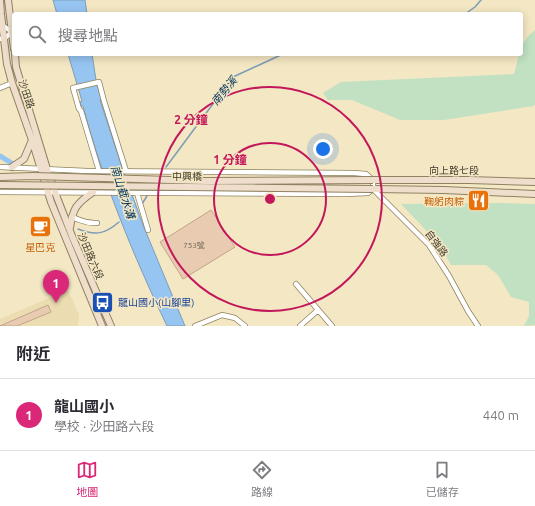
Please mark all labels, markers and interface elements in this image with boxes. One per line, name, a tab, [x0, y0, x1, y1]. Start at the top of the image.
search box	[12, 12, 523, 56]
icon: search	[26, 23, 48, 45]
text: 搜尋地點	[58, 27, 118, 44]
water label: 南勢溪	[209, 73, 240, 107]
street label: 沙田路	[16, 78, 37, 110]
text: 2 分鐘	[174, 113, 208, 126]
your location	[313, 139, 333, 159]
text: 1 分鐘	[213, 153, 247, 166]
water label: 南山截水溝	[109, 164, 138, 222]
street label: 向上路七段	[429, 165, 479, 176]
street label: 中興橋	[172, 171, 202, 182]
restaurant icon: 鞠躬肉粽	[466, 188, 492, 214]
centre of rings	[263, 192, 277, 206]
place label: 鞠躬肉粽	[424, 196, 464, 207]
cafe icon: 星巴克	[27, 214, 53, 240]
street label: 自強路	[423, 228, 450, 259]
street label: 沙田路六段	[76, 231, 105, 281]
house number: 753號	[183, 241, 205, 250]
place label: 星巴克	[25, 242, 55, 253]
pin: 1	[43, 270, 69, 303]
bus stop icon: 龍山國小(山腳里)	[90, 289, 116, 315]
place label: 龍山國小(山腳里)	[118, 297, 194, 308]
text: 附近	[16, 344, 50, 363]
text: 龍山國小	[54, 398, 114, 415]
text: 1	[25, 408, 33, 422]
text: 440 m	[483, 408, 519, 422]
text: 學校 · 沙田路六段	[54, 419, 154, 433]
tab: 地圖	[76, 459, 98, 499]
tab: 路線	[251, 459, 273, 499]
tab: 已儲存	[426, 459, 459, 499]

